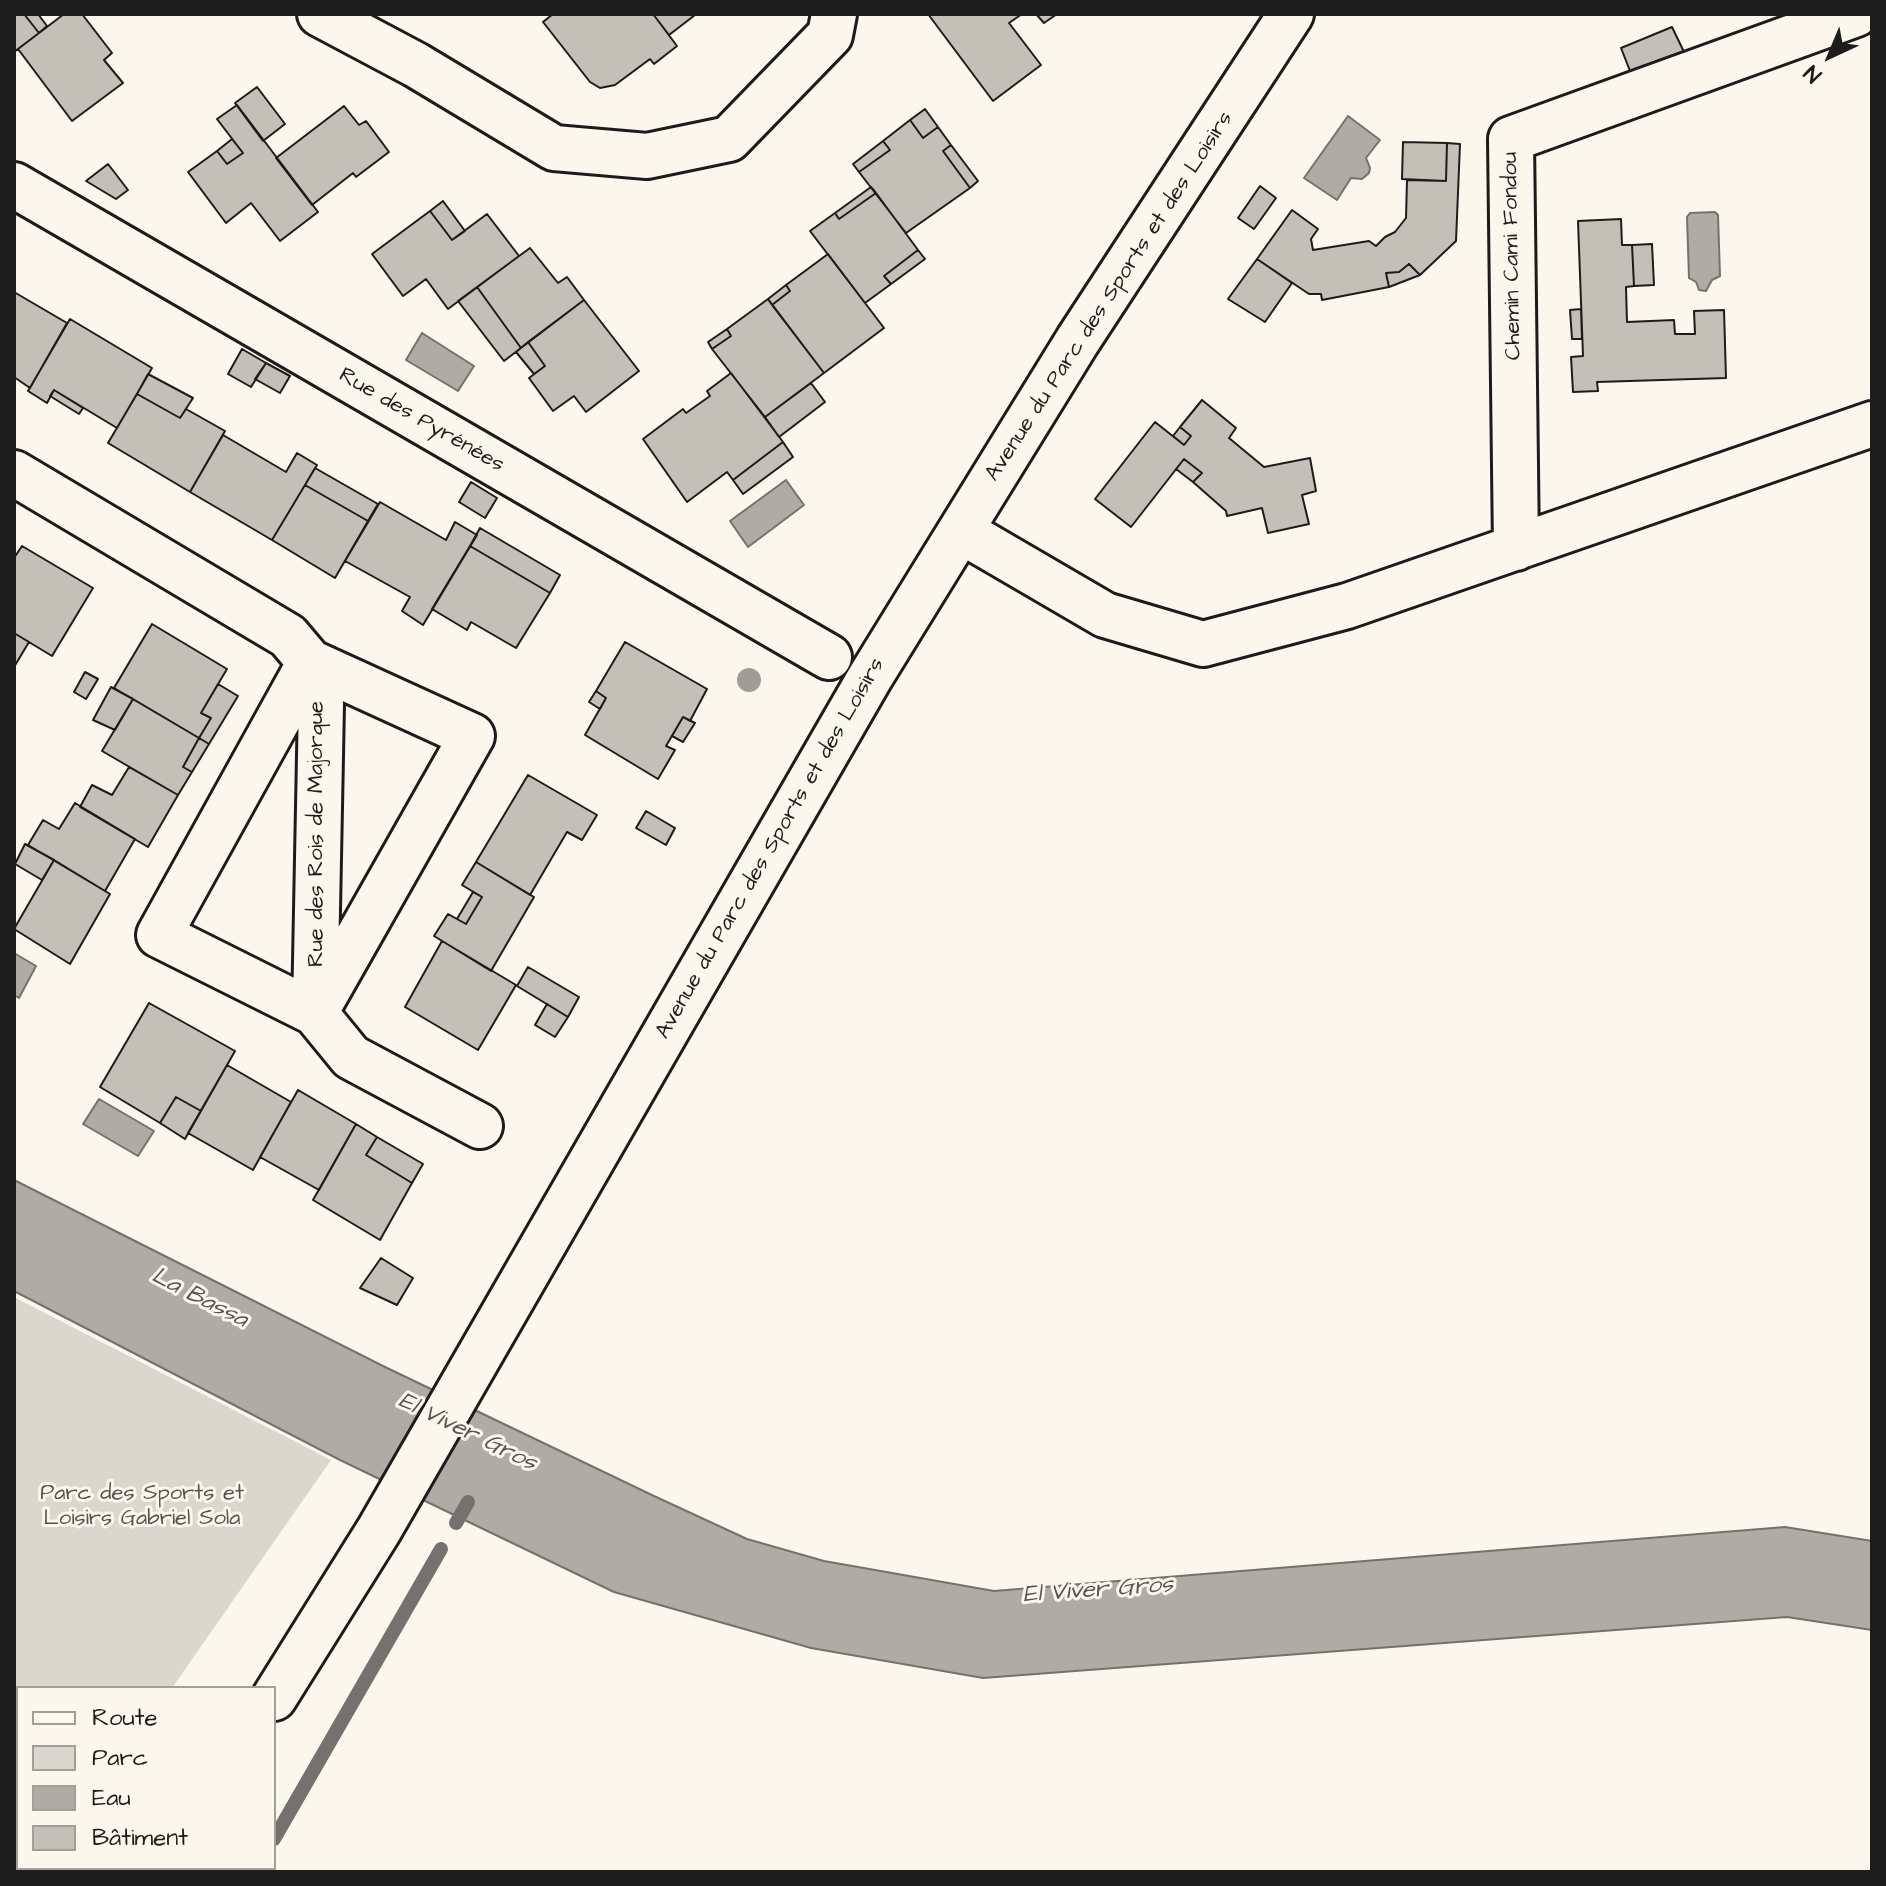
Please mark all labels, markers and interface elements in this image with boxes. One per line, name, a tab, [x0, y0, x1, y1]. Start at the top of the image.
north arrow	[1790, 16, 1870, 96]
text: N	[1797, 58, 1829, 90]
street label: Avenue du Parc des Sports et des Loisirs	[980, 107, 1240, 487]
street label: Chemin Cami Fondou	[1498, 152, 1528, 360]
street label: Rue des Pyrénées	[334, 363, 508, 479]
street label: Avenue du Parc des Sports et des Loisirs	[651, 654, 891, 1044]
street label: Rue des Rois de Majorque	[304, 701, 330, 967]
water label: La Bassa	[146, 1263, 252, 1335]
water label: El Viver Gros	[393, 1387, 541, 1479]
park label: Parc des Sports et Loisirs Gabriel Sola	[40, 1481, 244, 1532]
water label: El Viver Gros	[1022, 1571, 1174, 1611]
legend	[16, 1686, 276, 1870]
text: Route	[92, 1701, 157, 1735]
text: Parc	[92, 1741, 148, 1775]
text: Eau	[92, 1781, 131, 1815]
text: Bâtiment	[92, 1821, 188, 1855]

